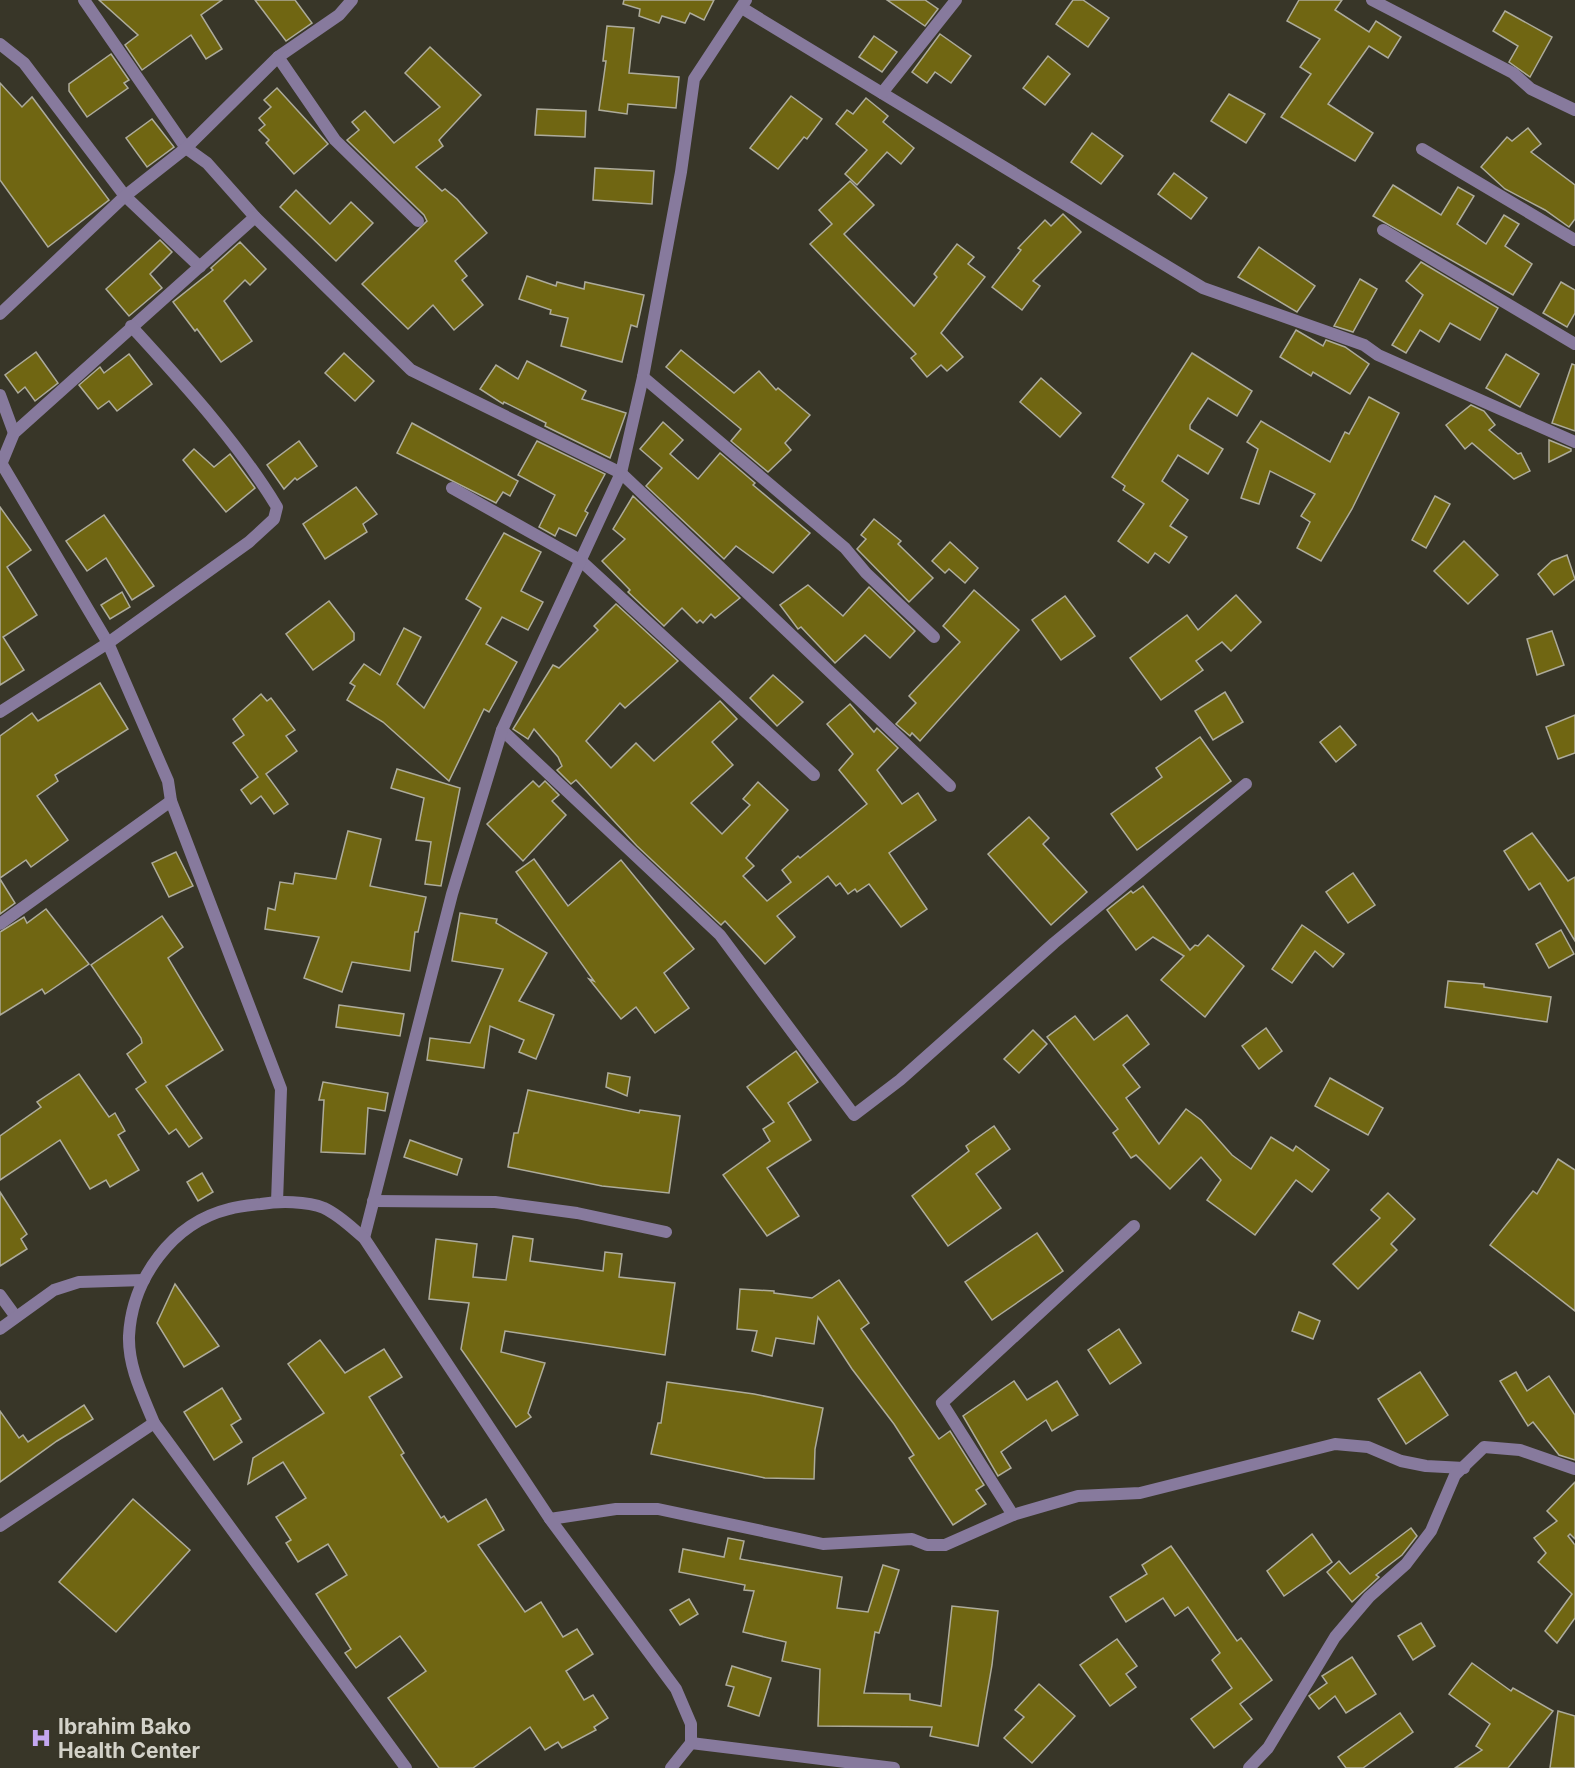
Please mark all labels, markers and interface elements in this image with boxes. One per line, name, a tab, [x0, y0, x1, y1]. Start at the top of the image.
place label: Ibrahim Bako Health Center	[58, 1714, 200, 1763]
hospital icon: Ibrahim Bako Health Center	[29, 1726, 53, 1750]

